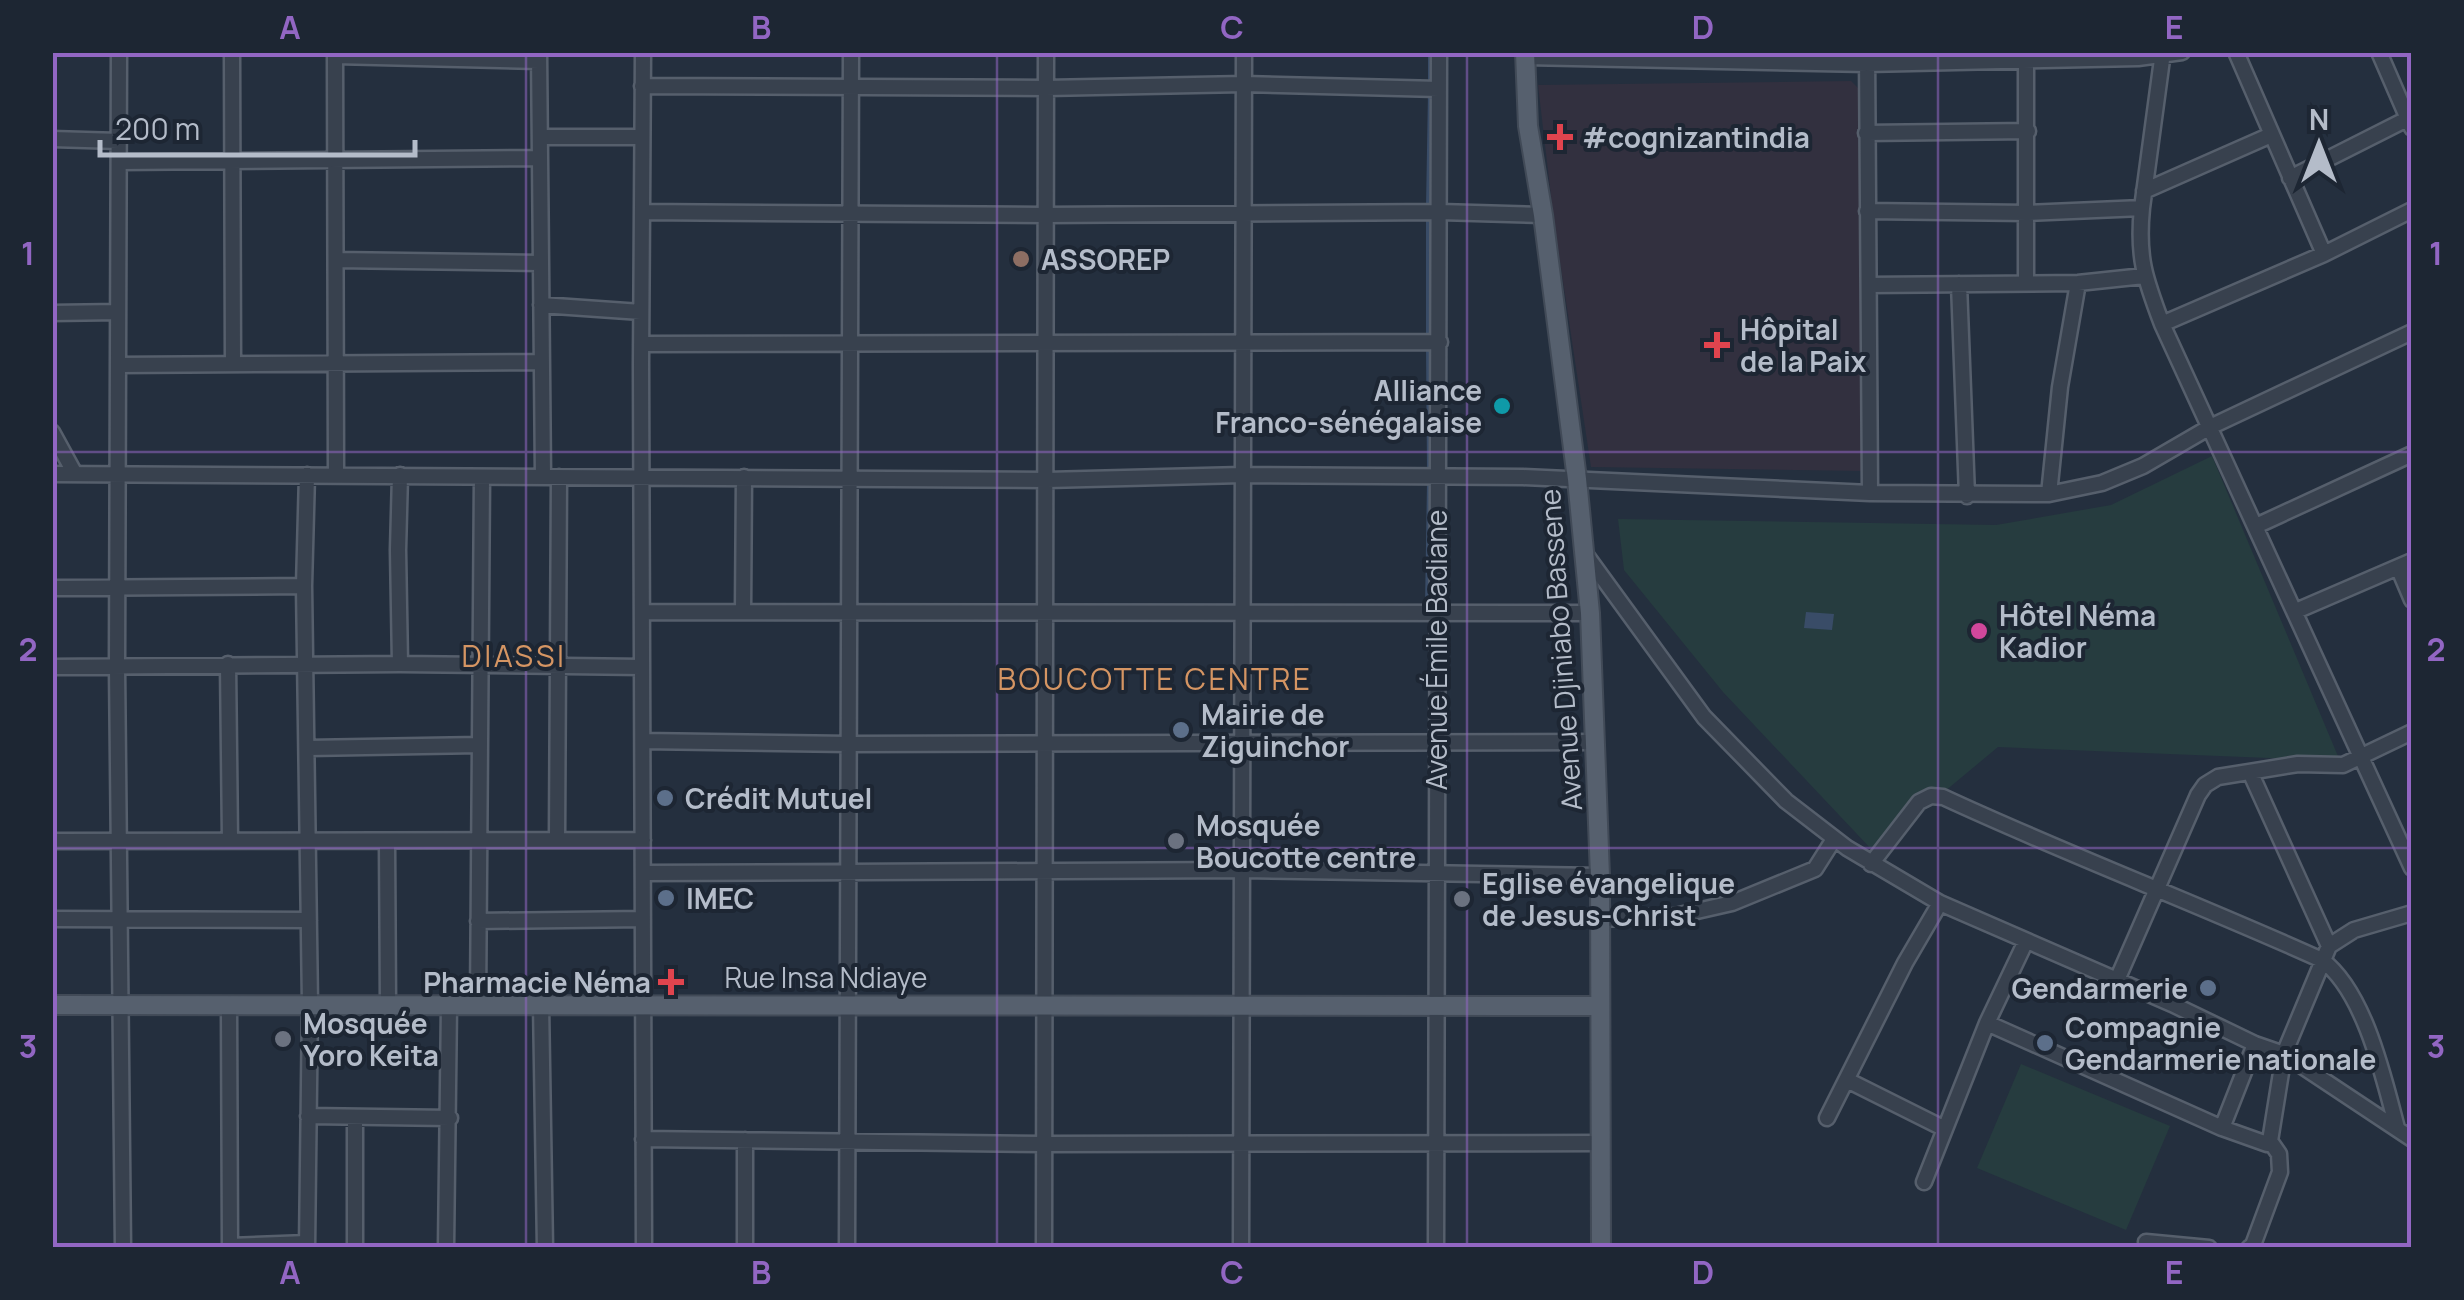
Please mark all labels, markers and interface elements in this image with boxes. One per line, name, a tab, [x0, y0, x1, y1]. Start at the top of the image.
text: A	[279, 5, 301, 49]
text: B	[751, 5, 771, 49]
text: C	[1220, 5, 1244, 49]
text: D	[1692, 5, 1714, 49]
text: E	[2165, 5, 2183, 49]
scale bar	[100, 95, 415, 157]
north arrow	[2269, 95, 2369, 195]
text: N	[2309, 100, 2329, 138]
text: 200 m	[115, 108, 200, 149]
place label: #cognizantindia	[1582, 118, 1810, 156]
marker: #cognizantindia	[1547, 124, 1573, 150]
text: 1	[21, 231, 35, 275]
text: 1	[2429, 231, 2443, 275]
place label: ASSOREP	[1041, 240, 1170, 278]
marker: ASSOREP	[1010, 248, 1032, 270]
place label: Hôpital de la Paix	[1740, 310, 1867, 380]
marker: Hôpital de la Paix	[1704, 332, 1730, 358]
place label: Alliance Franco-sénégalaise	[1215, 371, 1482, 441]
marker: Alliance Franco-sénégalaise	[1491, 395, 1513, 417]
street label: Avenue Djiniabo Bassene	[1530, 488, 1590, 812]
street label: Avenue Émile Badiane	[1417, 510, 1455, 790]
place label: Hôtel Néma Kadior	[1999, 596, 2156, 666]
marker: Hôtel Néma Kadior	[1968, 620, 1990, 642]
text: 2	[18, 627, 38, 671]
text: 2	[2426, 627, 2446, 671]
district label: DIASSI	[461, 635, 567, 676]
district label: BOUCOTTE CENTRE	[998, 658, 1312, 699]
place label: Mairie de Ziguinchor	[1201, 695, 1349, 765]
marker: Mairie de Ziguinchor	[1170, 719, 1192, 741]
place label: Crédit Mutuel	[685, 779, 872, 817]
marker: Crédit Mutuel	[654, 787, 676, 809]
place label: Mosquée Boucotte centre	[1196, 806, 1416, 876]
marker: Mosquée Boucotte centre	[1165, 830, 1187, 852]
place label: Eglise évangelique de Jesus-Christ	[1482, 864, 1735, 934]
place label: IMEC	[686, 879, 754, 917]
marker: IMEC	[655, 887, 677, 909]
marker: Eglise évangelique de Jesus-Christ	[1451, 888, 1473, 910]
street label: Rue Insa Ndiaye	[725, 958, 927, 996]
place label: Pharmacie Néma	[423, 963, 651, 1001]
place label: Gendarmerie	[2012, 969, 2188, 1007]
marker: Pharmacie Néma	[660, 971, 682, 993]
marker: Gendarmerie	[2197, 977, 2219, 999]
place label: Mosquée Yoro Keita	[303, 1004, 439, 1074]
place label: Compagnie Gendarmerie nationale	[2065, 1008, 2376, 1078]
text: 3	[19, 1024, 37, 1068]
text: 3	[2427, 1024, 2445, 1068]
marker: Mosquée Yoro Keita	[272, 1028, 294, 1050]
marker: Compagnie Gendarmerie nationale	[2034, 1032, 2056, 1054]
text: A	[279, 1250, 301, 1294]
text: B	[751, 1250, 771, 1294]
text: C	[1220, 1250, 1244, 1294]
text: D	[1692, 1250, 1714, 1294]
text: E	[2165, 1250, 2183, 1294]

